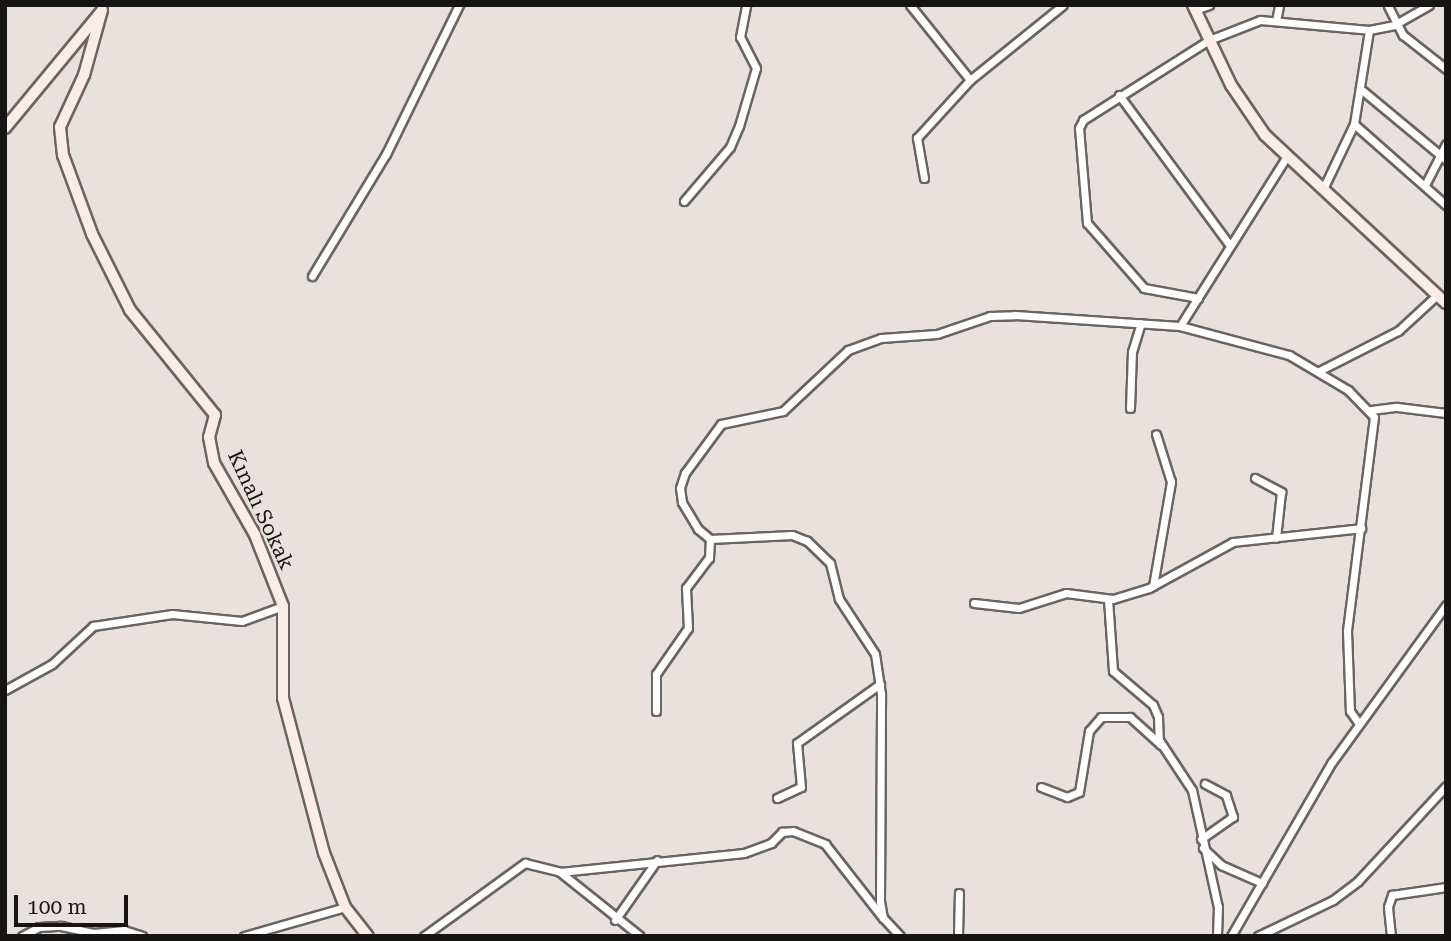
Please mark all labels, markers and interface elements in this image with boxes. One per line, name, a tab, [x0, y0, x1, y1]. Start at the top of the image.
street label: Kınalı Sokak	[222, 446, 300, 574]
scale bar	[18, 881, 131, 925]
text: 100 m	[27, 895, 87, 919]

